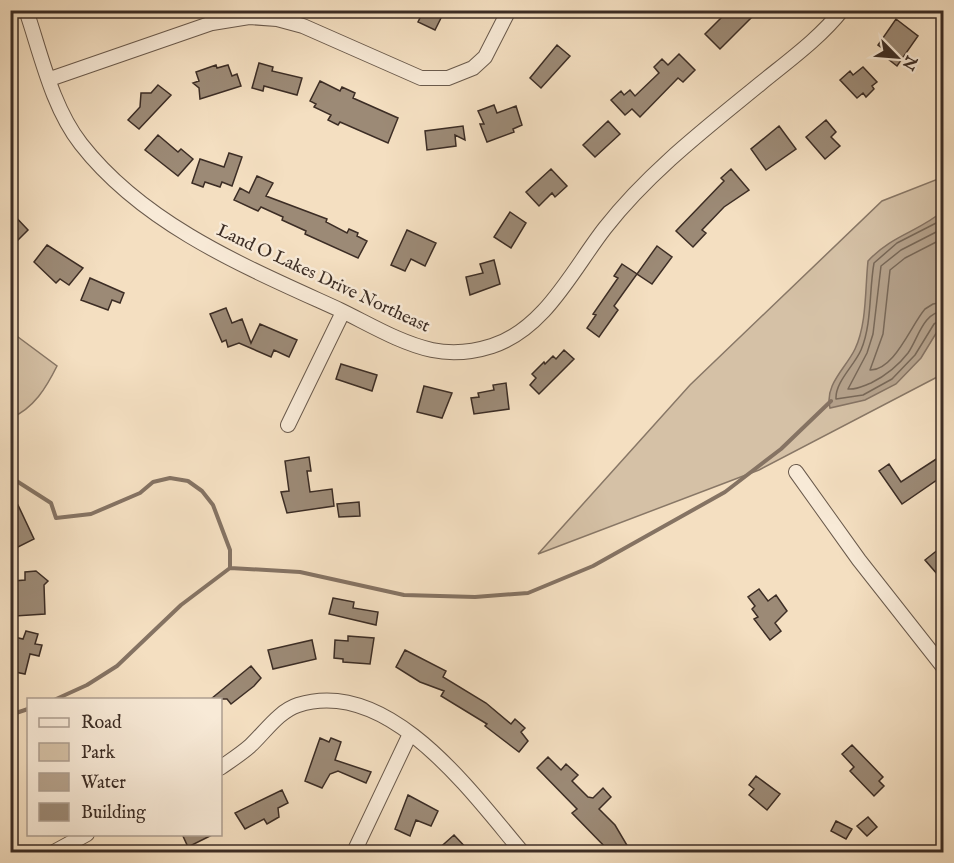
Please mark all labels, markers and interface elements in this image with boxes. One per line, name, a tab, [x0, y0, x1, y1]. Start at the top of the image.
north arrow	[867, 27, 927, 87]
text: N	[897, 51, 921, 73]
street label: Land O Lakes Drive Northeast	[213, 219, 433, 339]
legend	[27, 698, 222, 836]
text: Road	[81, 712, 122, 735]
text: Park	[81, 742, 116, 765]
text: Water	[81, 772, 126, 795]
text: Building	[81, 802, 146, 825]

